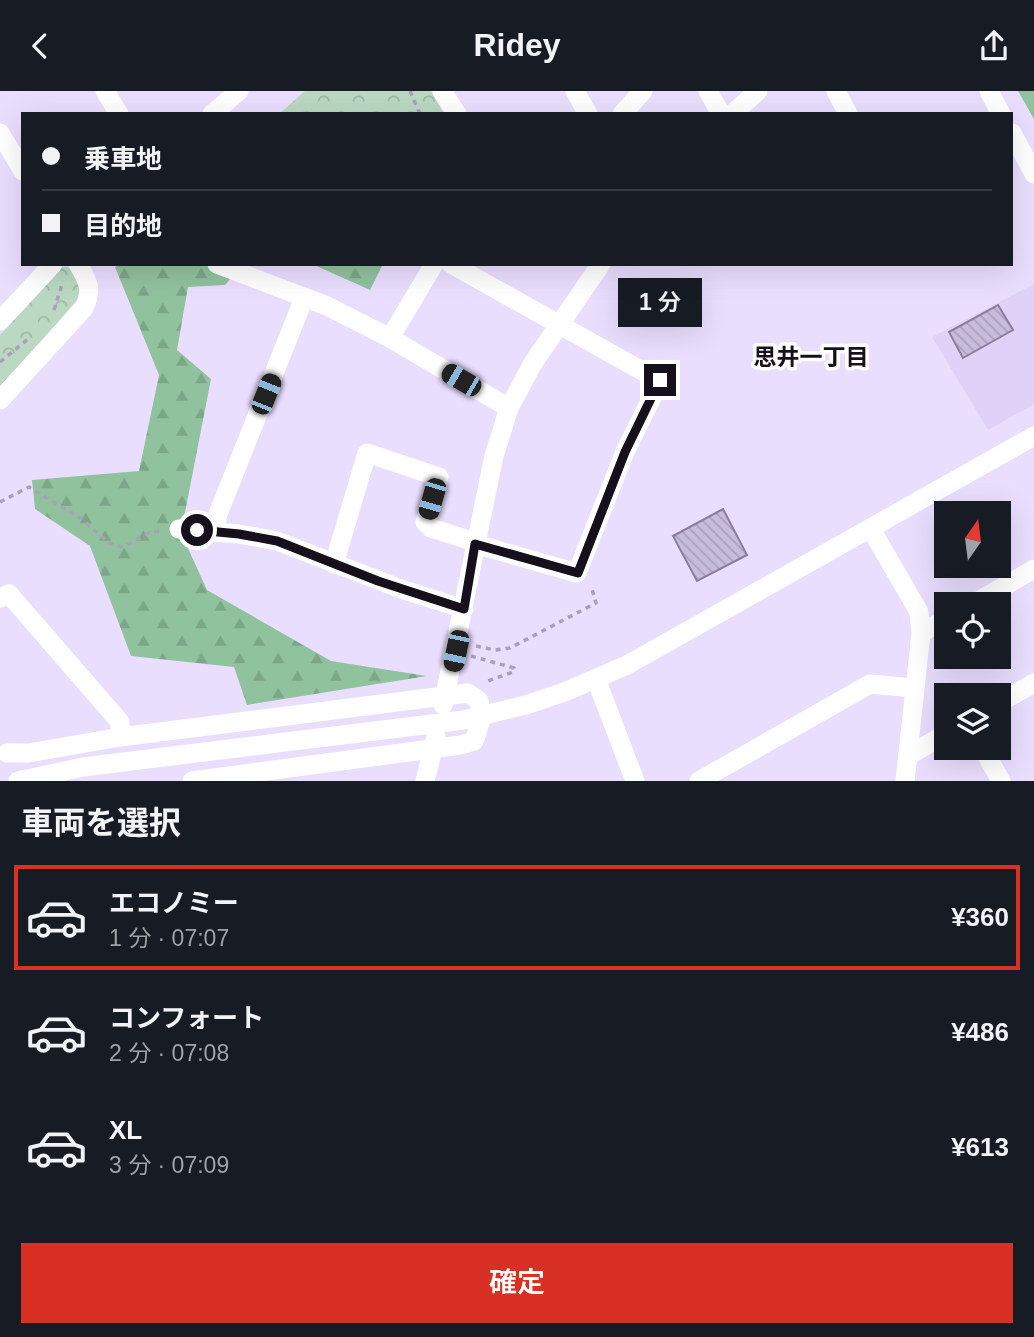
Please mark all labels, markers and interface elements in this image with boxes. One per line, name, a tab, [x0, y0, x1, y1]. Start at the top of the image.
icon: back	[21, 27, 59, 65]
text: Ridey	[473, 27, 561, 63]
icon: share	[975, 27, 1013, 65]
text: 乗車地	[84, 144, 162, 174]
text: 目的地	[84, 211, 162, 241]
callout: 1 分	[618, 279, 702, 327]
text: 1 分	[639, 289, 681, 315]
district label: 思井一丁目	[754, 344, 869, 370]
car	[438, 360, 485, 400]
route end	[644, 364, 676, 396]
car	[249, 371, 284, 417]
car	[417, 476, 448, 522]
north arrow	[934, 501, 1012, 577]
map controls	[934, 501, 1011, 760]
route start	[181, 514, 213, 546]
button: locate	[934, 592, 1011, 669]
car	[442, 628, 471, 674]
button: layers	[934, 683, 1011, 760]
text: 車両を選択	[21, 805, 181, 841]
icon: car	[25, 886, 88, 949]
text: エコノミー	[109, 888, 239, 918]
text: ¥360	[951, 902, 1009, 932]
text: 1 分 · 07:07	[109, 925, 229, 951]
icon: car	[25, 1001, 88, 1064]
text: コンフォート	[109, 1003, 264, 1033]
text: ¥486	[951, 1017, 1009, 1047]
text: 2 分 · 07:08	[109, 1040, 229, 1066]
text: XL	[109, 1115, 142, 1145]
icon: car	[25, 1116, 88, 1179]
text: ¥613	[951, 1132, 1009, 1162]
text: 3 分 · 07:09	[109, 1152, 229, 1178]
button: 確定	[21, 1243, 1013, 1323]

